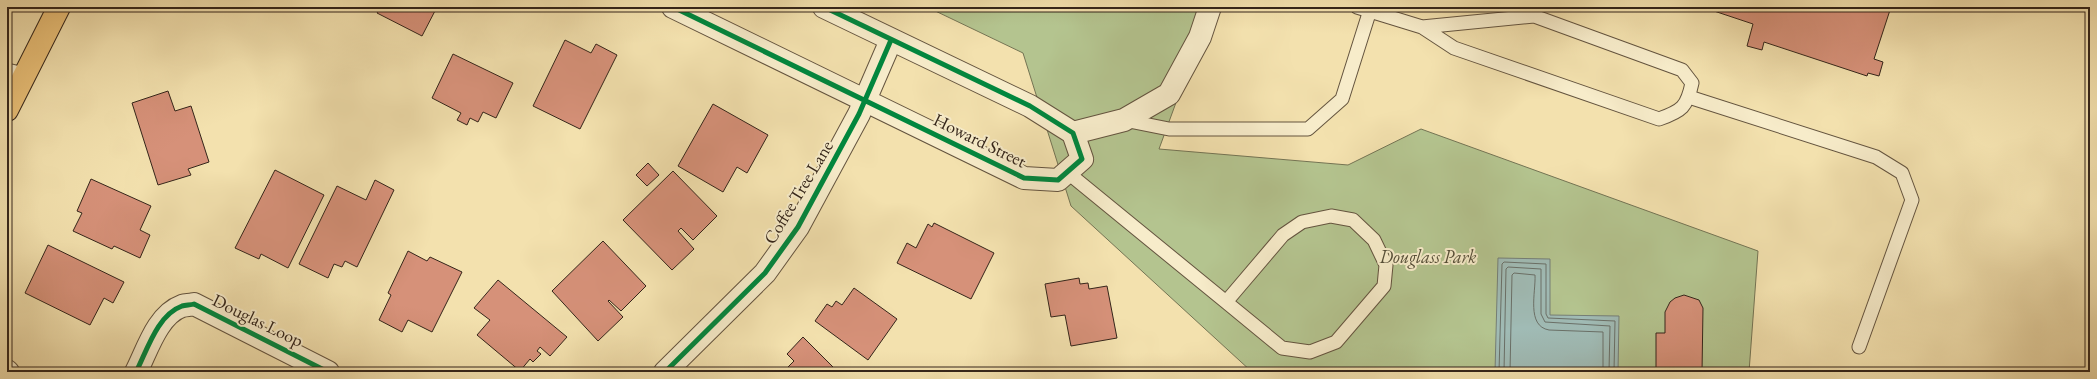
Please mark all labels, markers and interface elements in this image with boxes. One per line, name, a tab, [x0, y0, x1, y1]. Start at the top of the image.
street label: Howard Street	[930, 108, 1031, 173]
street label: Coffee Tree Lane	[758, 136, 838, 248]
park label: Douglass Park	[1379, 245, 1476, 269]
street label: Douglas Loop	[209, 288, 307, 352]

